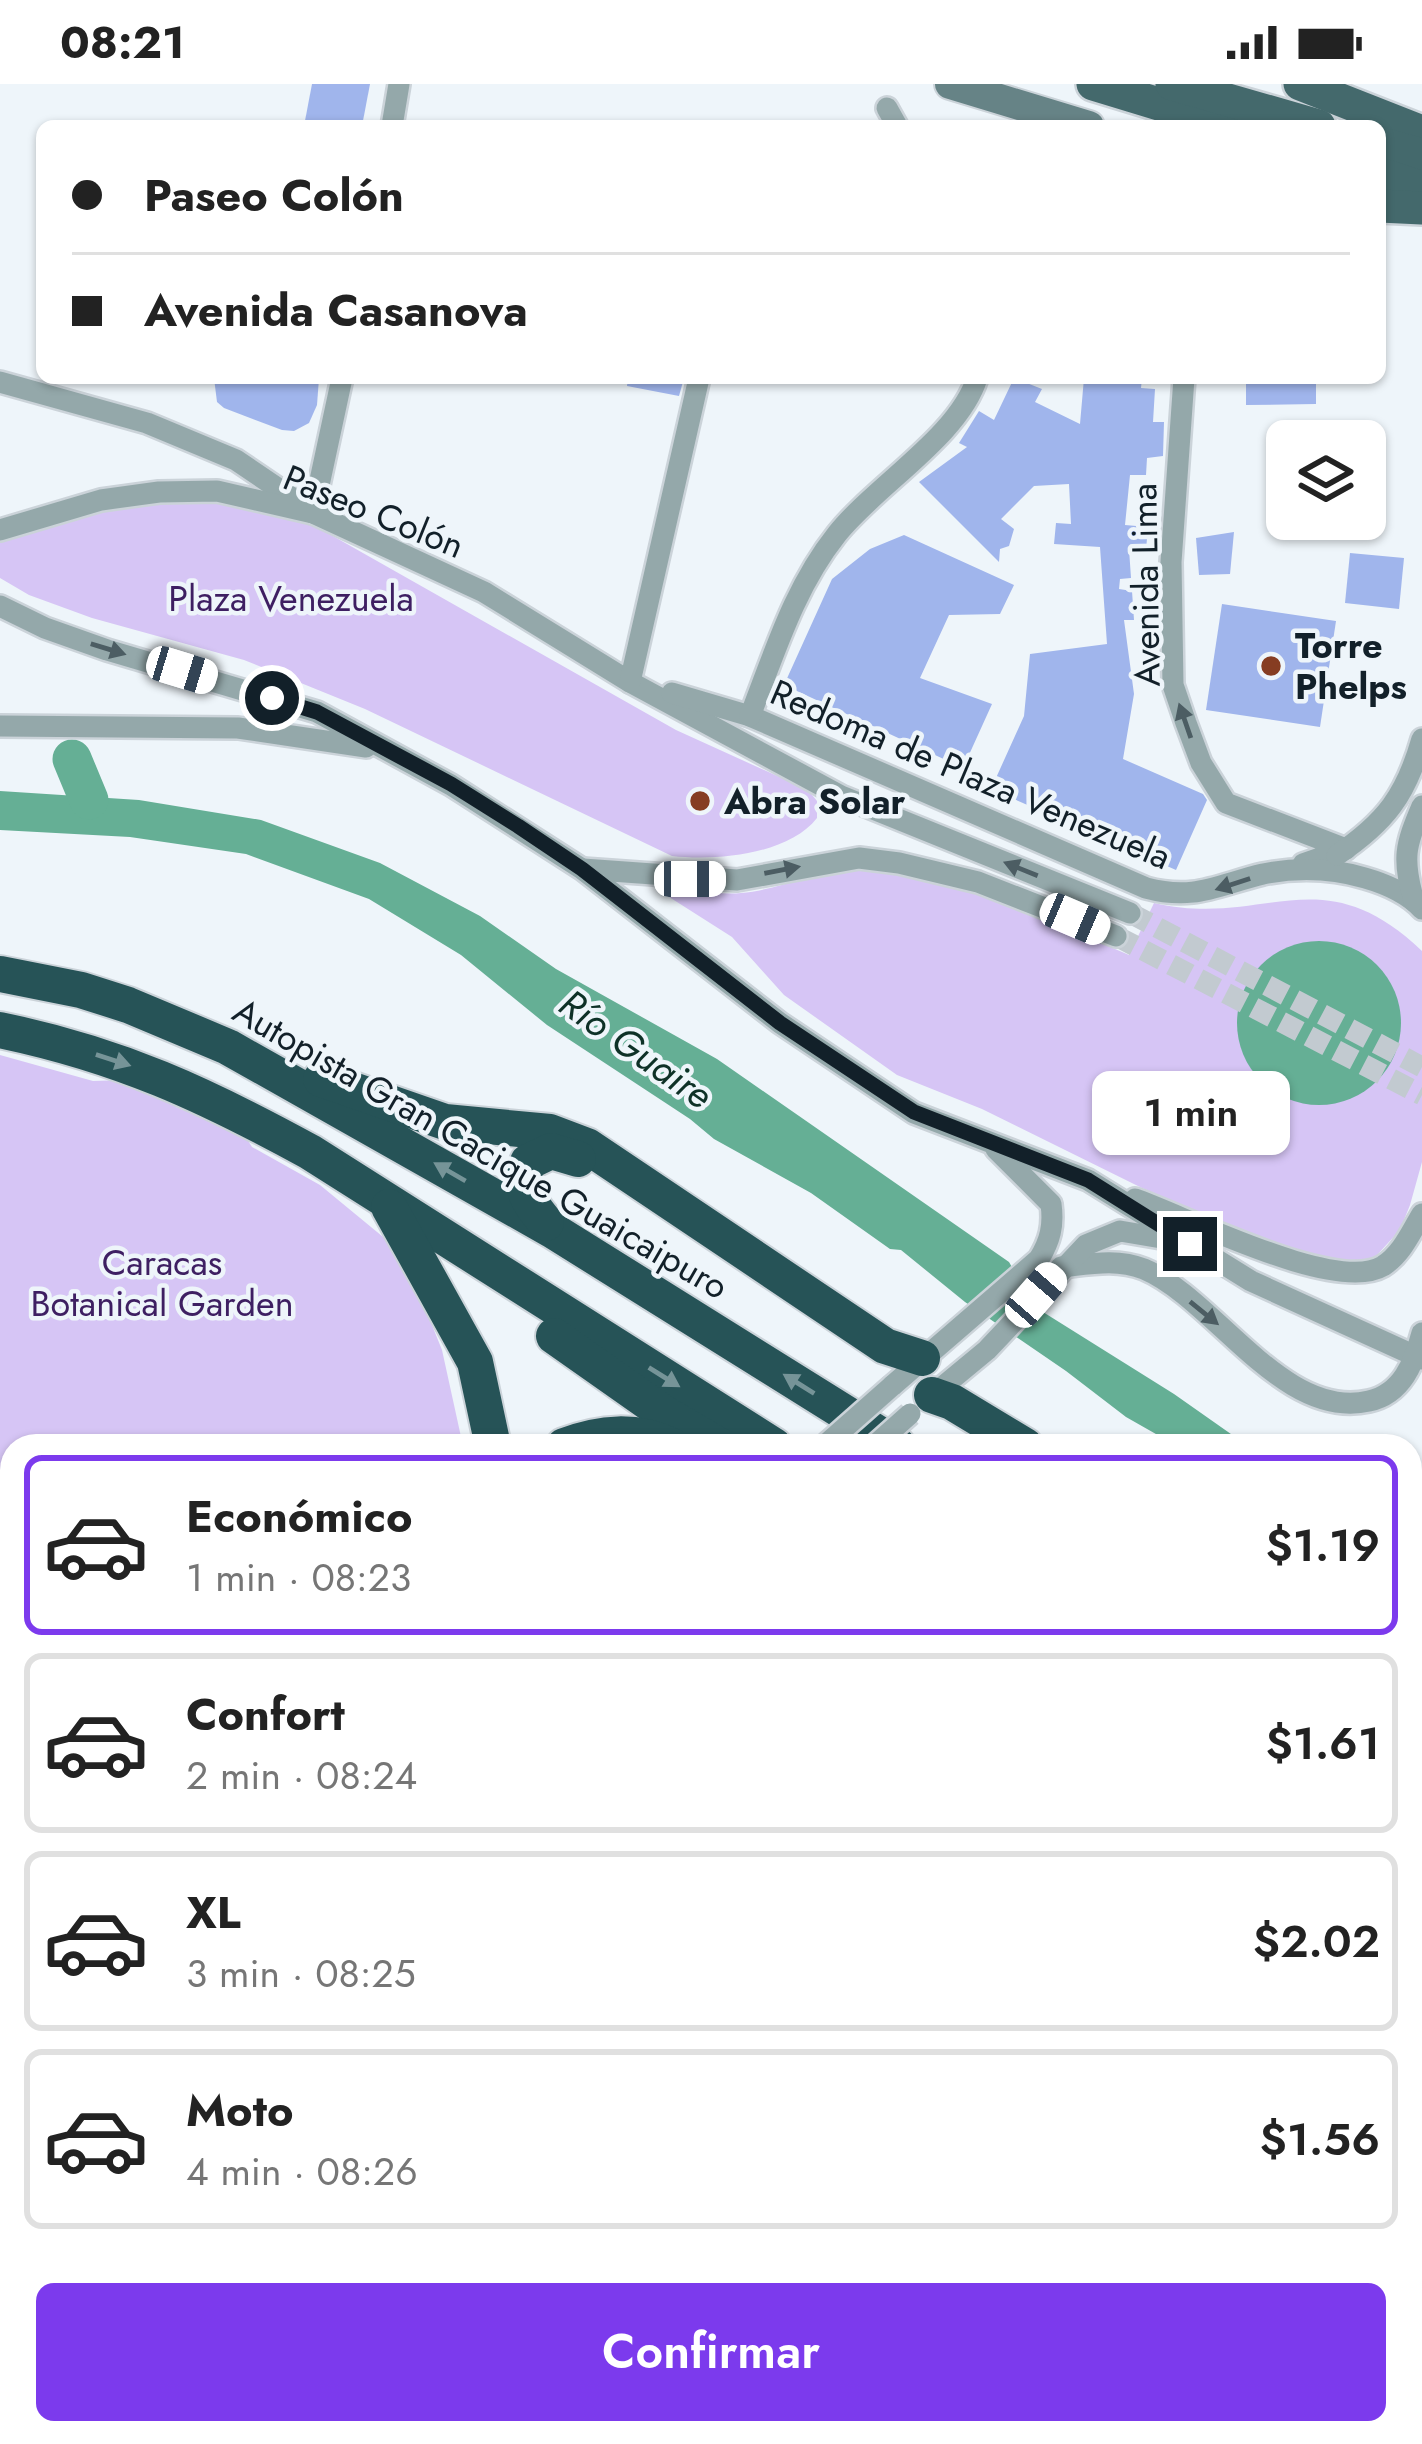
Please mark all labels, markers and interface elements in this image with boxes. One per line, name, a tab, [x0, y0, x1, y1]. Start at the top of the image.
text: 08:21	[60, 10, 185, 75]
text: Paseo Colón	[144, 163, 404, 228]
text: Avenida Casanova	[144, 278, 528, 343]
map controls	[1266, 420, 1386, 540]
button: layers	[1266, 420, 1386, 540]
street label: Paseo Colón	[276, 451, 472, 571]
street label: Avenida Lima	[1117, 483, 1173, 687]
park label: Plaza Venezuela	[168, 572, 414, 624]
place label: Torre Phelps	[1295, 619, 1407, 712]
one-way arrow	[90, 641, 127, 660]
car	[142, 642, 222, 698]
marker: Torre Phelps	[1258, 653, 1284, 679]
street label: Redoma de Plaza Venezuela	[763, 666, 1179, 882]
route start	[245, 671, 299, 725]
one-way arrow	[1175, 702, 1194, 738]
place label: Abra Solar	[723, 775, 906, 827]
marker: Abra Solar	[687, 788, 713, 814]
one-way arrow	[1003, 859, 1039, 878]
one-way arrow	[763, 860, 801, 879]
car	[654, 861, 726, 897]
one-way arrow	[1214, 875, 1251, 894]
car	[1035, 888, 1115, 950]
water label: Río Guaire	[548, 975, 725, 1123]
street label: Autopista Gran Cacique Guaicaipuro	[224, 984, 738, 1312]
one-way arrow	[95, 1052, 132, 1071]
callout: 1 min	[1091, 1070, 1289, 1154]
text: 1 min	[1144, 1084, 1238, 1141]
one-way arrow	[433, 1163, 467, 1184]
route end	[1163, 1217, 1217, 1271]
park label: Caracas Botanical Garden	[30, 1236, 294, 1329]
car	[999, 1256, 1073, 1334]
one-way arrow	[1188, 1300, 1219, 1325]
one-way arrow	[647, 1366, 681, 1387]
one-way arrow	[782, 1374, 816, 1395]
text: Económico	[186, 1484, 412, 1549]
icon: car	[42, 1491, 150, 1599]
text: $1.19	[1265, 1513, 1380, 1578]
text: 1 min · 08:23	[186, 1549, 411, 1606]
text: Confort	[186, 1682, 345, 1747]
icon: car	[42, 1689, 150, 1797]
text: $1.61	[1265, 1711, 1380, 1776]
text: 2 min · 08:24	[186, 1747, 417, 1804]
text: XL	[186, 1880, 241, 1945]
icon: car	[42, 1887, 150, 1995]
text: $2.02	[1253, 1909, 1380, 1974]
text: 3 min · 08:25	[186, 1945, 416, 2002]
text: Moto	[186, 2078, 294, 2143]
icon: car	[42, 2085, 150, 2193]
text: $1.56	[1260, 2107, 1380, 2172]
text: 4 min · 08:26	[186, 2143, 418, 2200]
button: Confirmar	[36, 2283, 1386, 2421]

